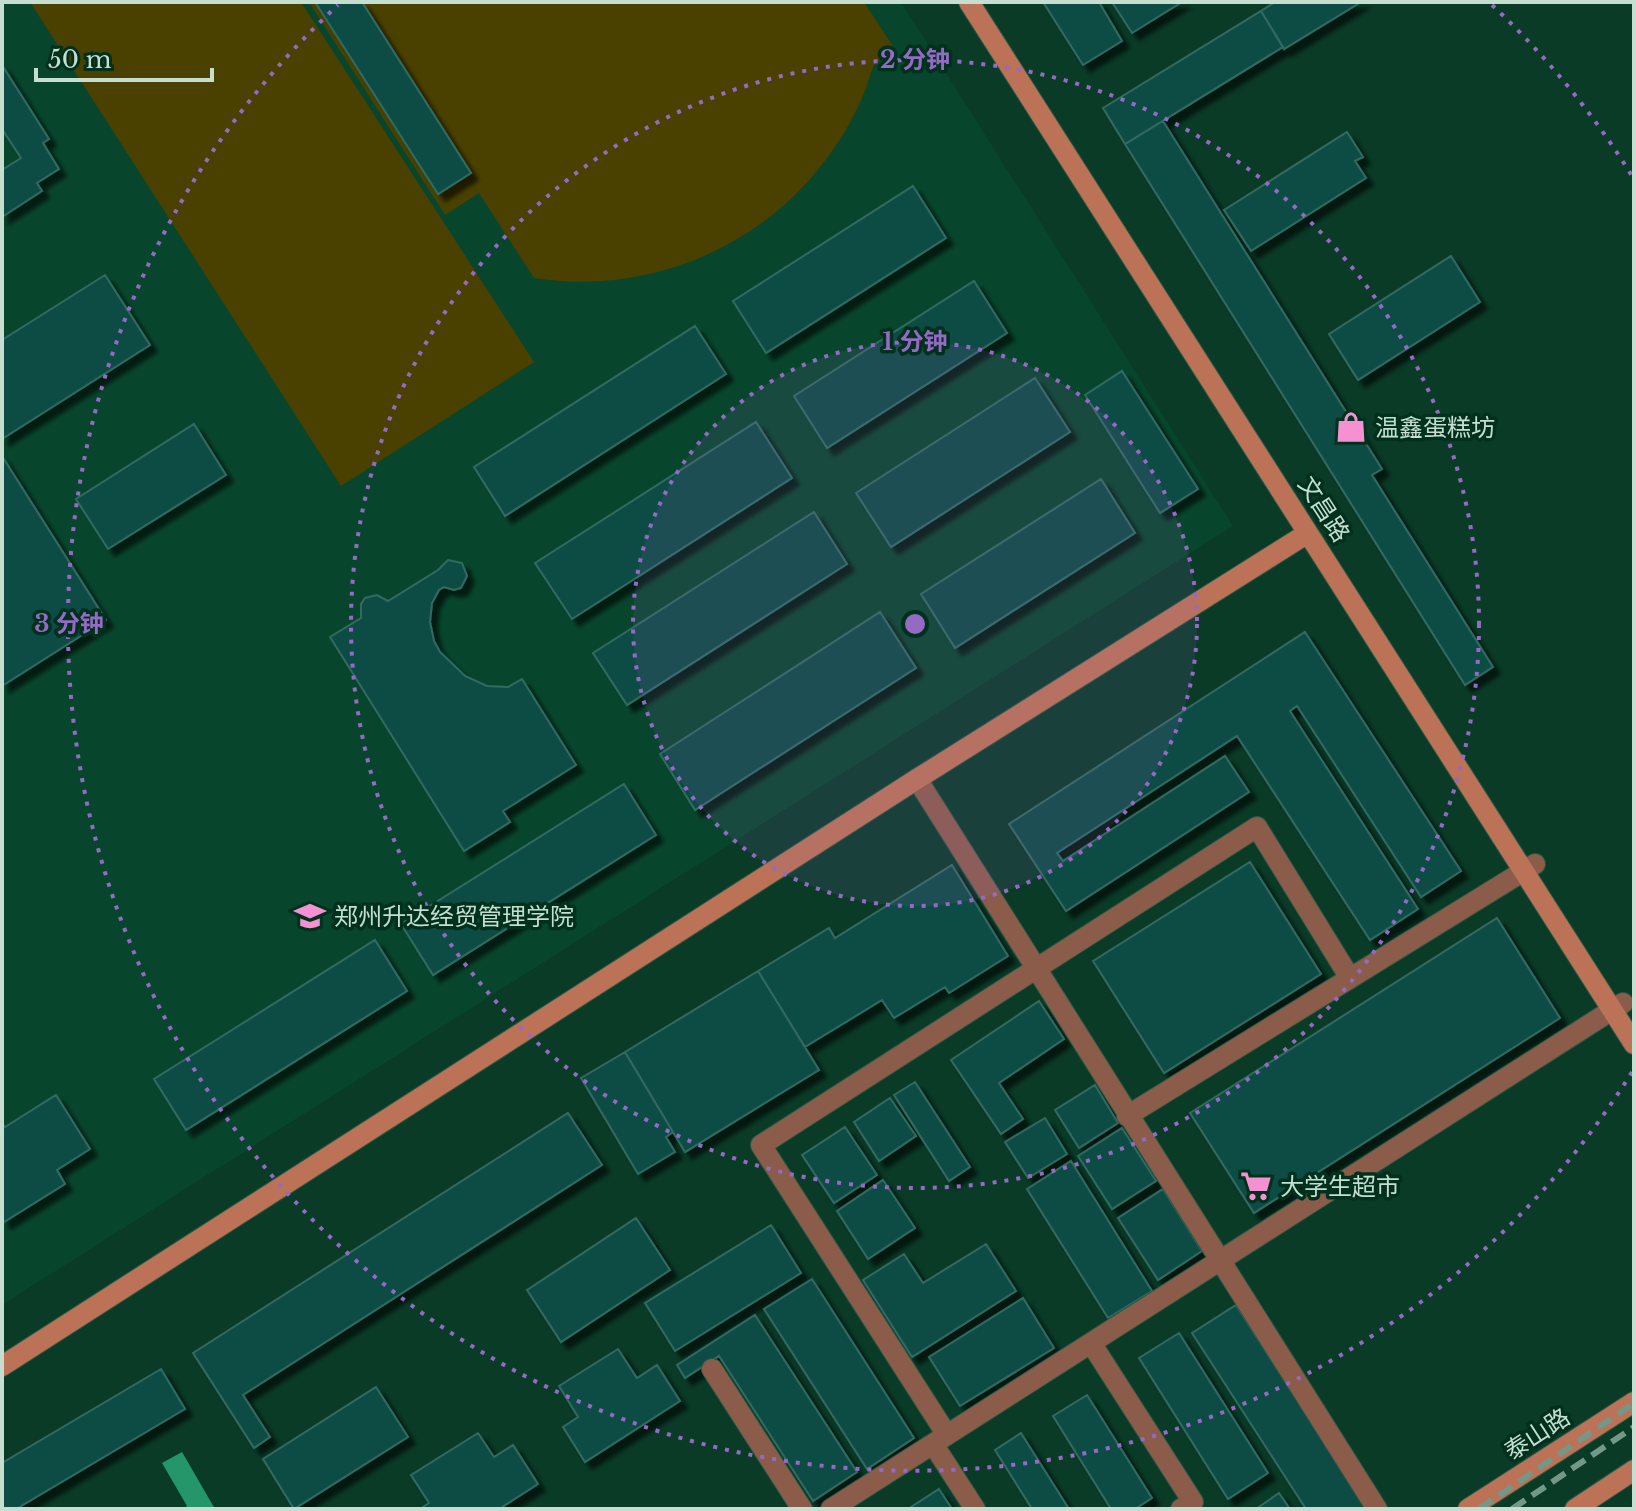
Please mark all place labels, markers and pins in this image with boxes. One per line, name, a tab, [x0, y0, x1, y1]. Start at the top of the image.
shop icon: 温鑫蛋糕坊	[1334, 410, 1368, 444]
place label: 温鑫蛋糕坊	[1375, 413, 1495, 442]
centre of rings	[901, 610, 929, 638]
school or university icon: 郑州升达经贸管理学院	[293, 899, 327, 933]
place label: 郑州升达经贸管理学院	[334, 902, 574, 931]
supermarket icon: 大学生超市	[1239, 1169, 1273, 1203]
place label: 大学生超市	[1280, 1172, 1400, 1201]

